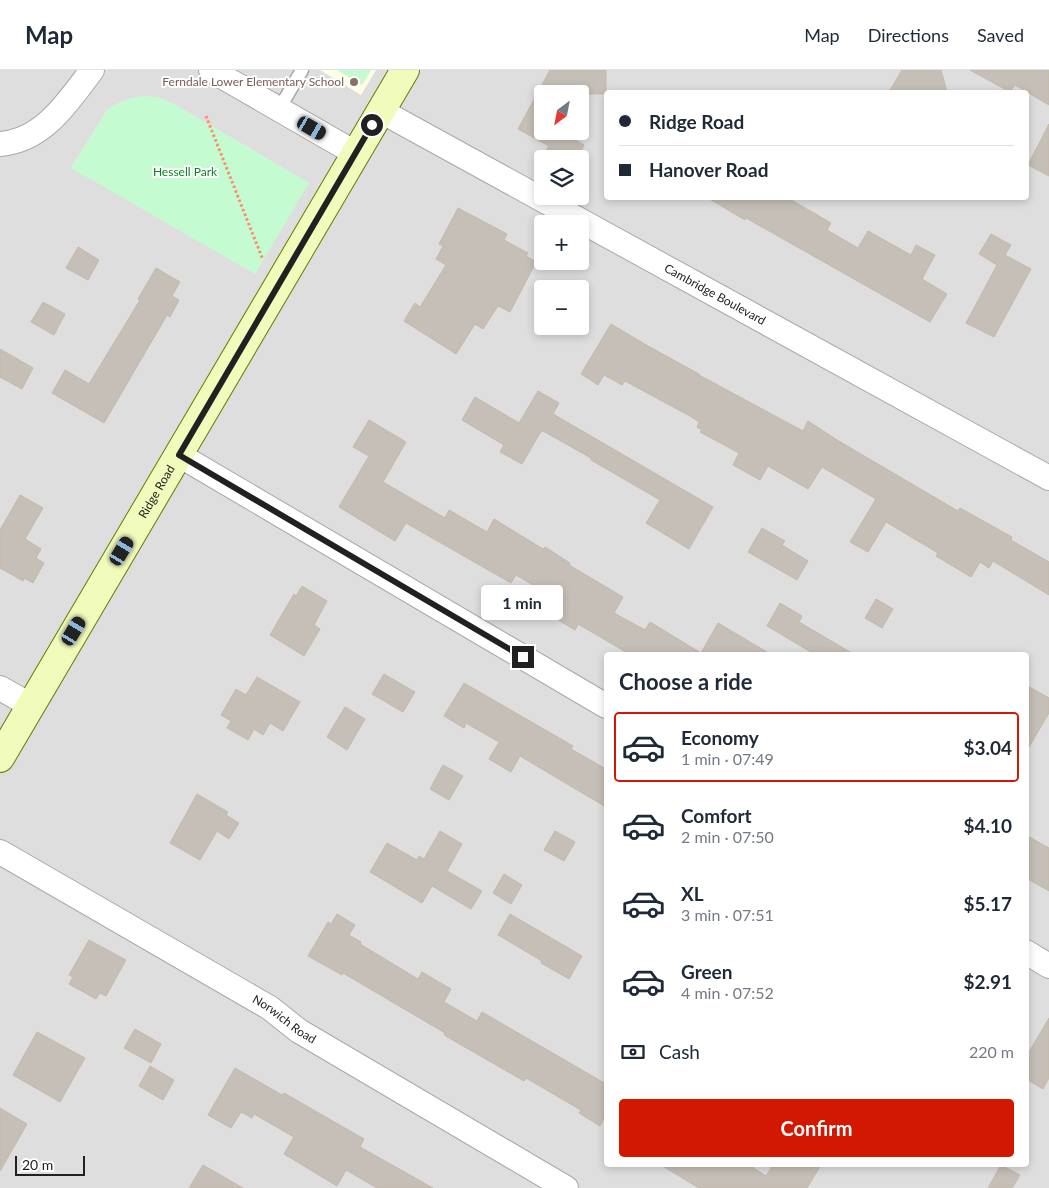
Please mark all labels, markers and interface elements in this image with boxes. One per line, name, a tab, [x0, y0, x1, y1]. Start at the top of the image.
text: Map	[25, 20, 73, 49]
text: Map	[804, 24, 840, 46]
text: Directions	[868, 24, 949, 46]
text: Saved	[977, 24, 1024, 46]
place label: Ferndale Lower Elementary School	[162, 74, 344, 89]
marker: Ferndale Lower Elementary School	[348, 76, 360, 88]
north arrow	[534, 85, 589, 140]
map controls	[534, 85, 589, 335]
text: Ridge Road	[649, 110, 744, 133]
car	[295, 114, 328, 142]
route start	[361, 114, 383, 136]
button: layers	[534, 150, 589, 205]
text: Hanover Road	[649, 158, 768, 181]
park label: Hessell Park	[153, 164, 218, 179]
button: +	[534, 215, 589, 270]
street label: Cambridge Boulevard	[662, 260, 768, 328]
button: −	[534, 280, 589, 335]
street label: Ridge Road	[135, 462, 178, 521]
car	[107, 534, 136, 568]
callout: 1 min	[482, 584, 564, 620]
text: 1 min	[502, 593, 542, 612]
car	[59, 614, 88, 648]
route end	[512, 646, 534, 668]
text: Choose a ride	[619, 668, 753, 695]
icon: car	[621, 725, 666, 770]
text: Economy	[681, 726, 759, 749]
text: $3.04	[963, 736, 1012, 759]
text: 1 min · 07:49	[681, 749, 774, 768]
icon: car	[621, 803, 666, 848]
text: Comfort	[681, 804, 752, 827]
text: $4.10	[963, 814, 1012, 837]
text: 2 min · 07:50	[681, 827, 774, 846]
icon: car	[621, 881, 666, 926]
text: XL	[681, 882, 704, 905]
text: $5.17	[963, 892, 1012, 915]
text: 3 min · 07:51	[681, 905, 774, 924]
icon: car	[621, 959, 666, 1004]
text: Green	[681, 960, 732, 983]
text: $2.91	[963, 970, 1012, 993]
text: 4 min · 07:52	[681, 983, 774, 1002]
street label: Norwich Road	[250, 991, 319, 1046]
icon: cash	[619, 1038, 647, 1066]
text: Cash	[659, 1040, 700, 1063]
text: 220 m	[969, 1042, 1014, 1061]
button: Confirm	[619, 1099, 1014, 1157]
scale bar	[15, 1153, 85, 1176]
text: 20 m	[22, 1156, 53, 1173]

